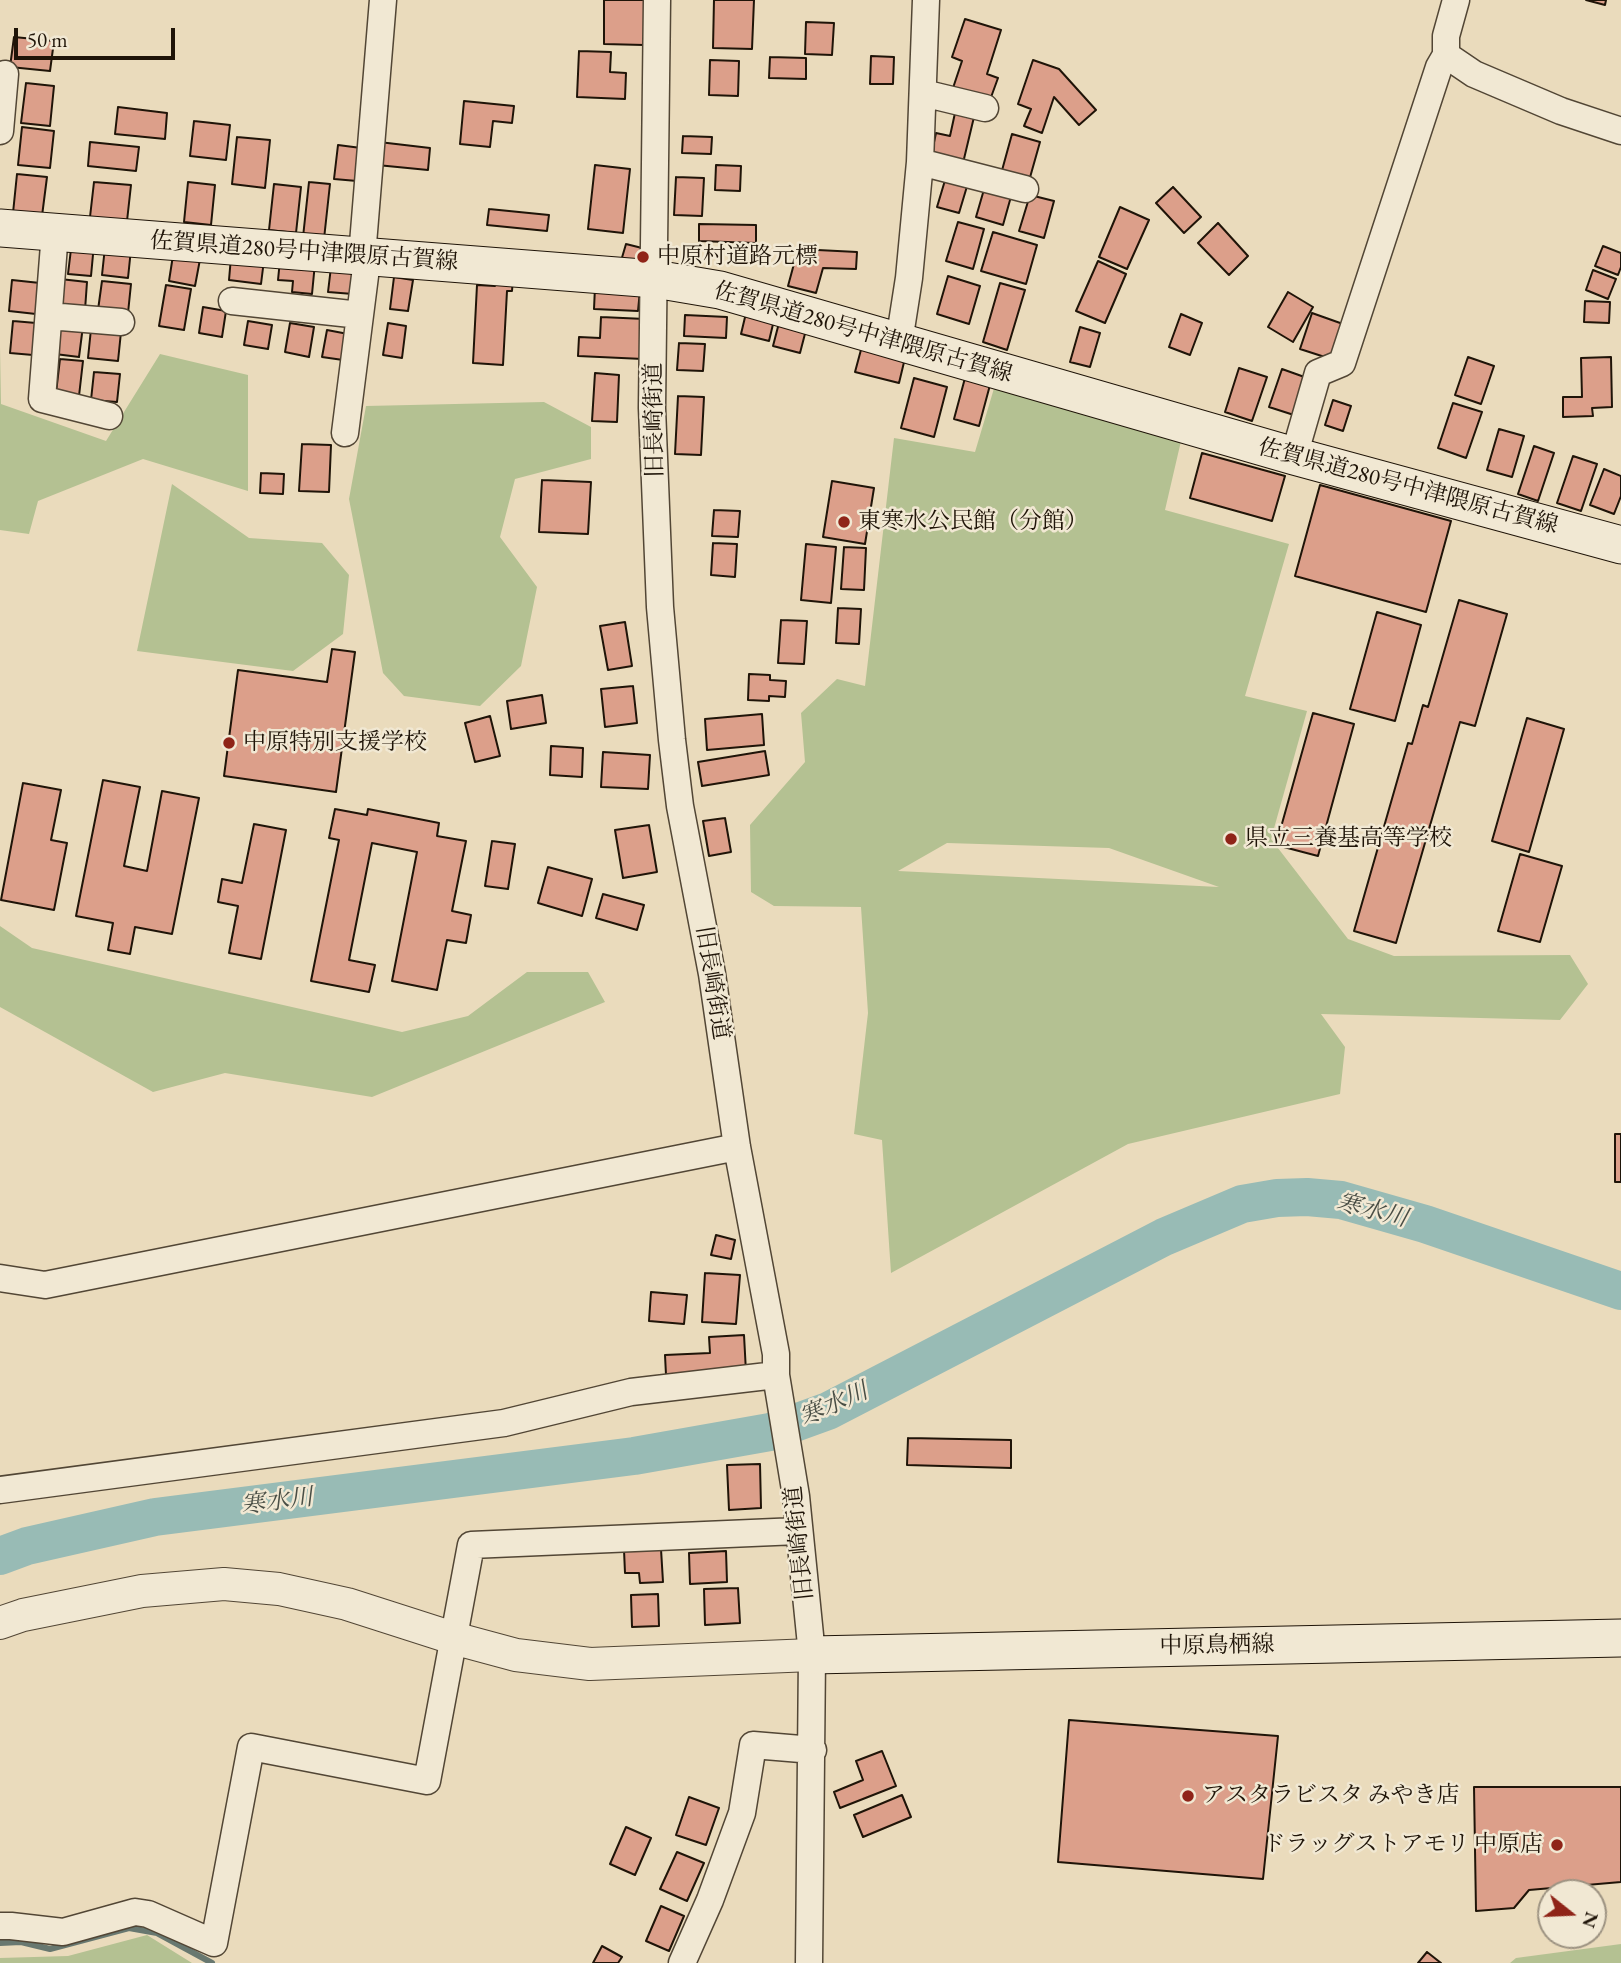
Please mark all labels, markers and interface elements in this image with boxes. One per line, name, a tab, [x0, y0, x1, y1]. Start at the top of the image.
scale bar	[18, 14, 178, 58]
text: 50 m	[27, 26, 68, 53]
street label: 佐賀県道280号中津隈原古賀線	[149, 227, 459, 277]
place label: 中原村道路元標	[657, 243, 818, 271]
marker: 中原村道路元標	[635, 249, 651, 265]
street label: 佐賀県道280号中津隈原古賀線	[711, 277, 1015, 389]
street label: 旧長崎街道	[640, 362, 670, 478]
street label: 佐賀県道280号中津隈原古賀線	[1255, 434, 1561, 540]
place label: 東寒水公民館（分館）	[858, 508, 1088, 536]
marker: 東寒水公民館（分館）	[836, 514, 852, 530]
place label: 中原特別支援学校	[243, 729, 427, 757]
marker: 中原特別支援学校	[221, 735, 237, 751]
place label: 県立三養基高等学校	[1245, 825, 1452, 853]
marker: 県立三養基高等学校	[1223, 831, 1239, 847]
street label: 旧長崎街道	[689, 924, 735, 1042]
water label: 寒水川	[1334, 1188, 1410, 1234]
water label: 寒水川	[795, 1377, 873, 1433]
water label: 寒水川	[240, 1483, 314, 1521]
street label: 旧長崎街道	[780, 1484, 820, 1602]
street label: 中原鳥栖線	[1159, 1631, 1275, 1661]
place label: アスタラビスタ みやき店	[1202, 1782, 1460, 1810]
marker: アスタラビスタ みやき店	[1180, 1788, 1196, 1804]
place label: ドラッグストアモリ 中原店	[1262, 1831, 1543, 1859]
marker: ドラッグストアモリ 中原店	[1549, 1837, 1565, 1853]
north arrow	[1537, 1879, 1607, 1949]
text: N	[1576, 1909, 1605, 1931]

